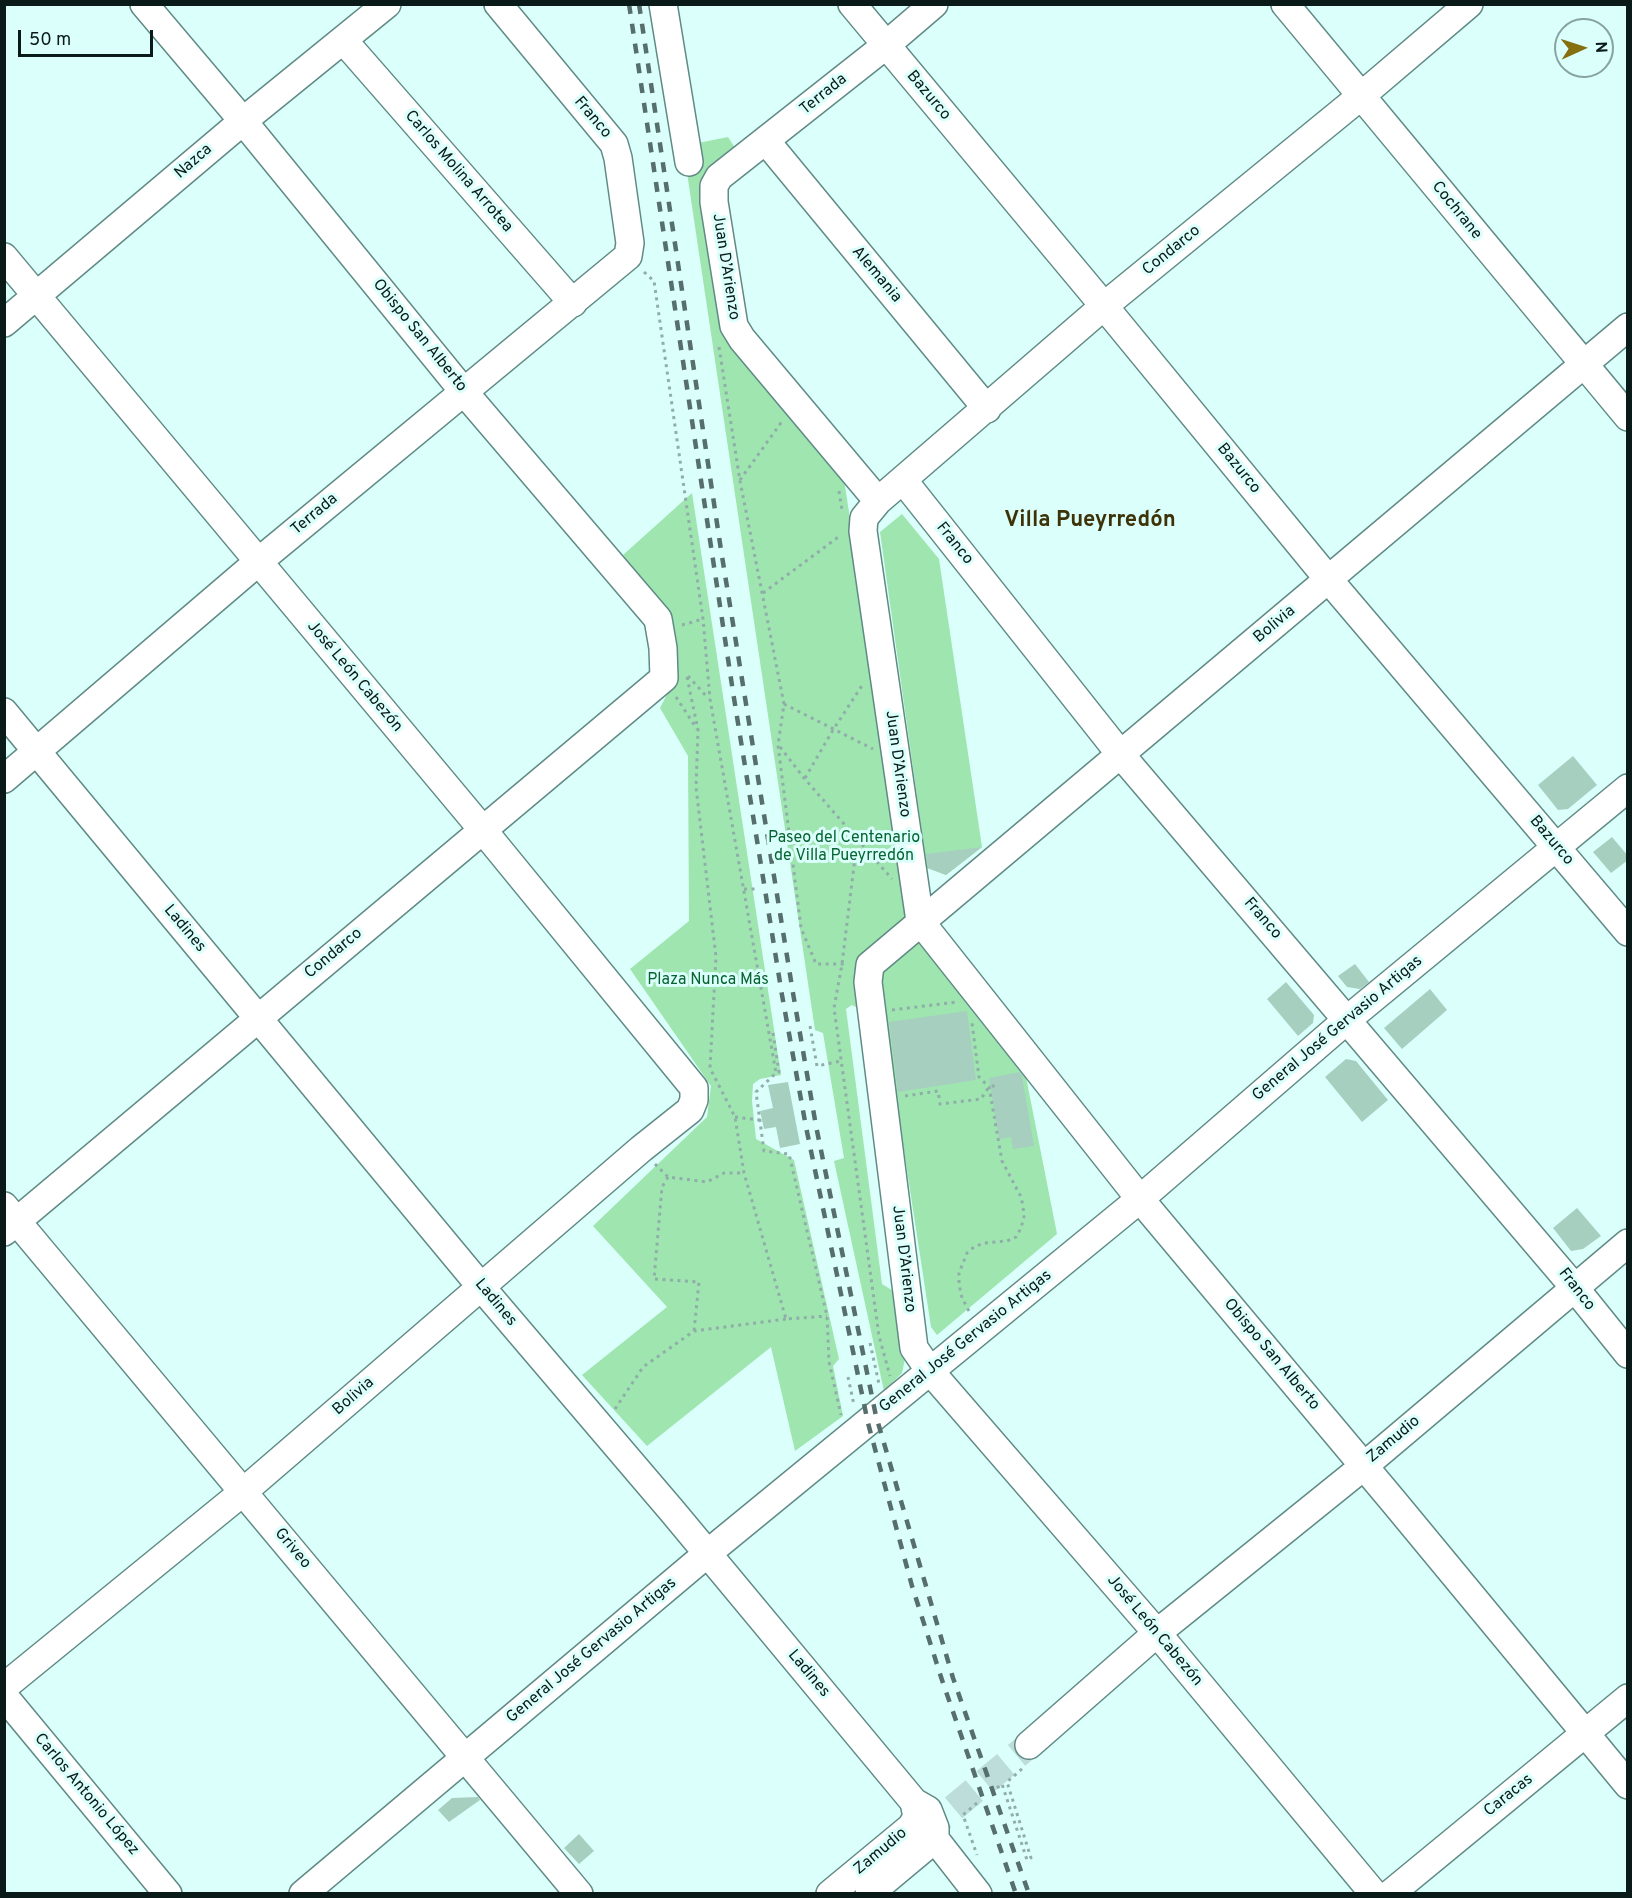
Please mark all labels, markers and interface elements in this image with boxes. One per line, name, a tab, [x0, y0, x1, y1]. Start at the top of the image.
scale bar	[21, 18, 156, 56]
north arrow	[1554, 18, 1614, 78]
text: 50 m	[29, 29, 71, 52]
text: N	[1590, 41, 1610, 53]
street label: Bazurco	[902, 67, 954, 125]
street label: Terrada	[797, 70, 851, 120]
street label: Franco	[569, 93, 615, 143]
street label: Carlos Molina Arrotea	[400, 107, 516, 237]
street label: Nazca	[171, 141, 217, 183]
street label: Cochrane	[1427, 178, 1485, 244]
street label: Juan D’Arienzo	[707, 212, 743, 322]
street label: Condarco	[1139, 222, 1205, 280]
street label: Alemania	[847, 243, 905, 307]
street label: Obispo San Alberto	[368, 276, 470, 396]
street label: Bazurco	[1212, 440, 1264, 498]
street label: Terrada	[288, 490, 342, 540]
district label: Villa Pueyrredón	[1004, 509, 1176, 535]
street label: Franco	[931, 519, 977, 569]
street label: Bolivia	[1250, 602, 1300, 648]
street label: José León Cabezón	[302, 618, 406, 736]
street label: Juan D’Arienzo	[880, 709, 914, 819]
street label: Bazurco	[1525, 812, 1577, 870]
park label: Paseo del Centenario de Villa Pueyrredón	[768, 829, 920, 867]
street label: Franco	[1239, 894, 1285, 944]
street label: Ladines	[159, 901, 209, 957]
street label: Condarco	[301, 924, 367, 984]
street label: General José Gervasio Artigas	[1249, 952, 1427, 1106]
park label: Plaza Nunca Más	[647, 971, 769, 991]
street label: Juan D’Arienzo	[887, 1204, 919, 1314]
street label: Franco	[1553, 1265, 1599, 1315]
street label: General José Gervasio Artigas	[876, 1267, 1056, 1417]
street label: Ladines	[470, 1275, 520, 1331]
street label: Obispo San Alberto	[1219, 1295, 1323, 1415]
street label: Bolivia	[329, 1374, 379, 1420]
street label: Zamudio	[1364, 1412, 1424, 1468]
street label: Griveo	[269, 1525, 315, 1573]
street label: José León Cabezón	[1102, 1572, 1206, 1690]
street label: General José Gervasio Artigas	[503, 1574, 681, 1728]
street label: Ladines	[783, 1646, 833, 1702]
street label: Carlos Antonio López	[29, 1730, 143, 1860]
street label: Caracas	[1481, 1771, 1537, 1821]
street label: Zamudio	[851, 1824, 911, 1880]

